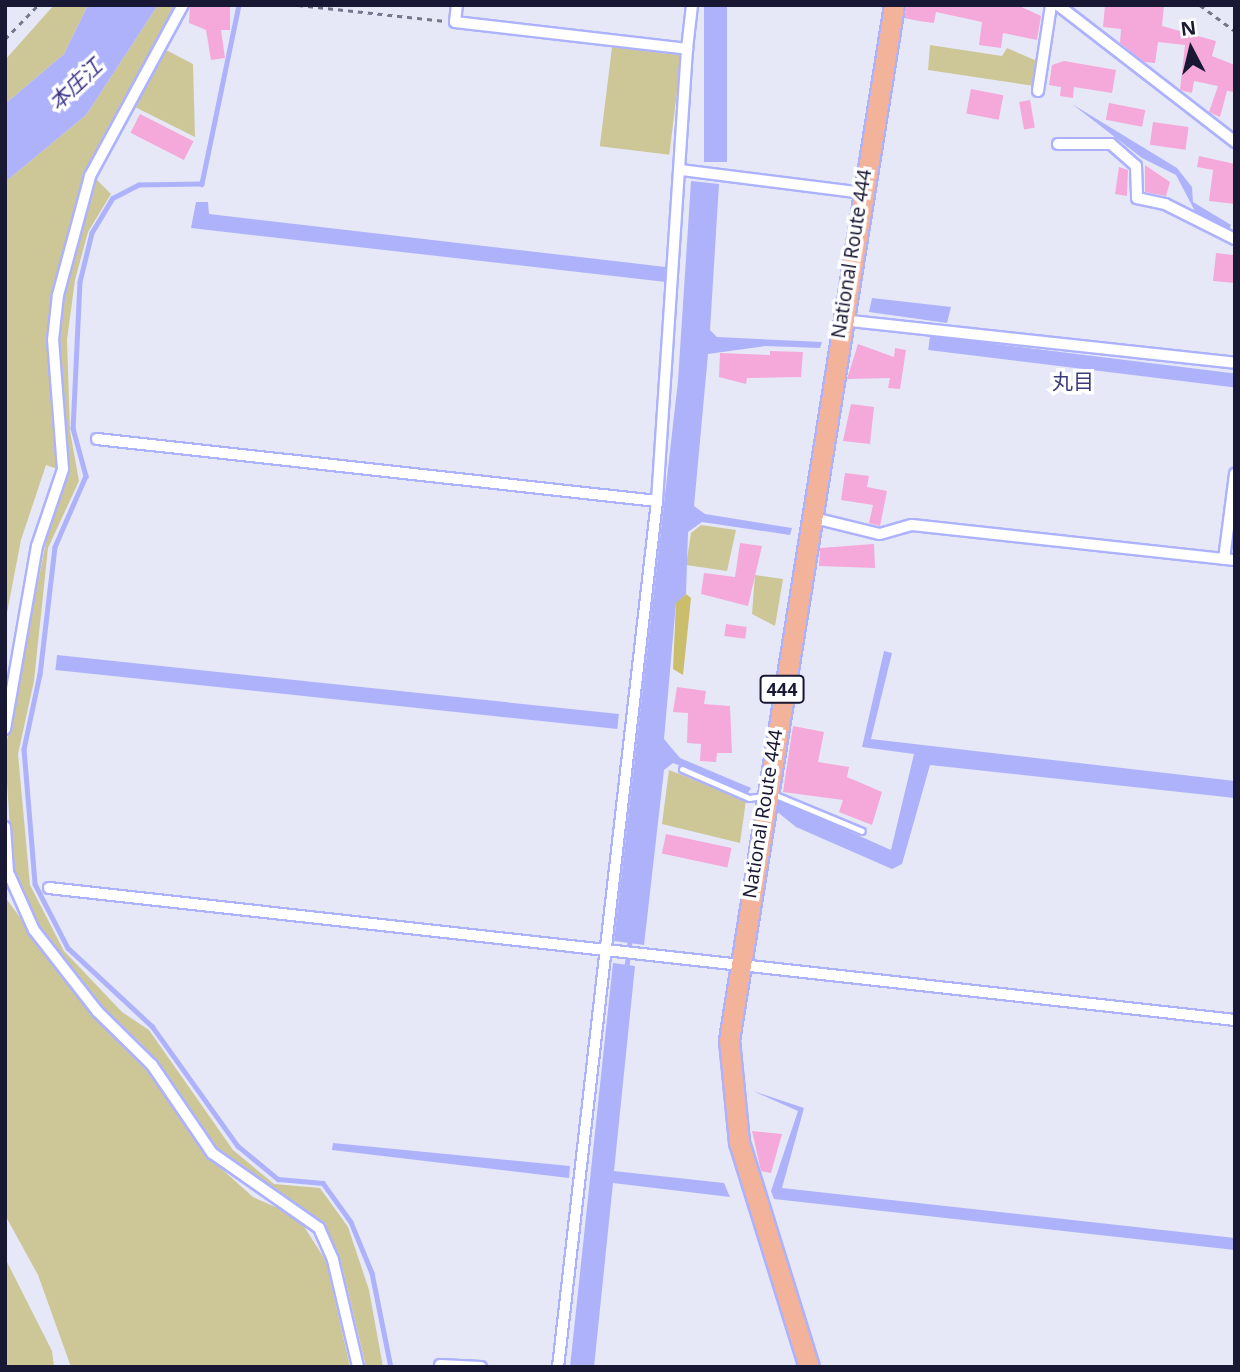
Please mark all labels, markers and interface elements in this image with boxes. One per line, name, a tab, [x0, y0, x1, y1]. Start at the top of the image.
north arrow	[1156, 14, 1226, 84]
text: N	[1179, 14, 1198, 42]
water label: 本庄江	[43, 53, 107, 115]
street label: National Route 444	[827, 168, 877, 340]
district label: 丸目	[1052, 368, 1094, 394]
road number: 444	[759, 674, 805, 704]
street label: National Route 444	[738, 728, 788, 900]

